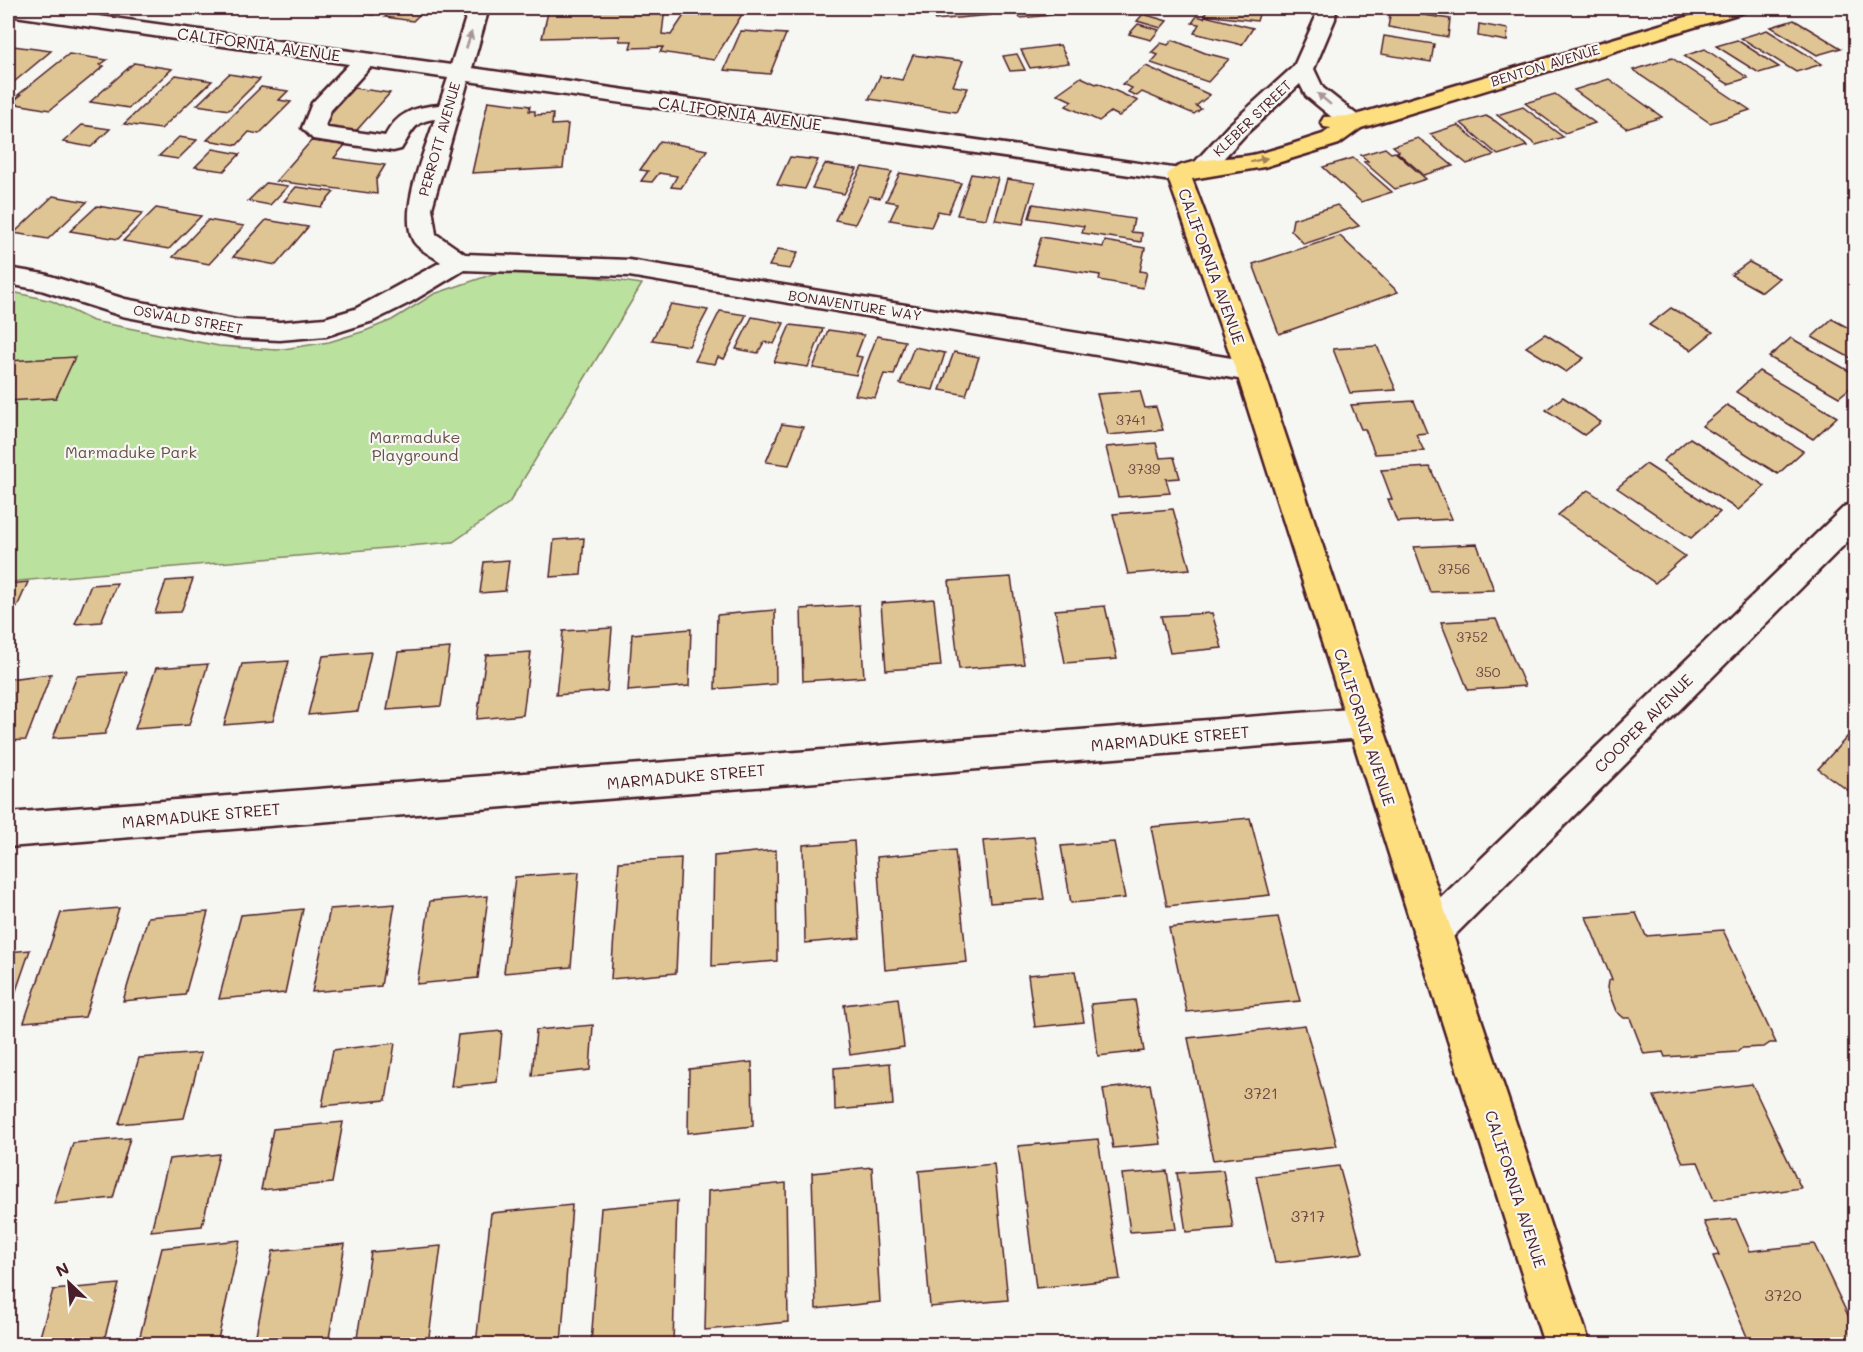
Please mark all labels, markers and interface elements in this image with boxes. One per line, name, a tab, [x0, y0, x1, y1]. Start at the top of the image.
street label: CALIFORNIA AVENUE	[176, 22, 342, 66]
one-way arrow	[464, 31, 474, 49]
street label: BENTON AVENUE	[1488, 39, 1602, 91]
street label: KLEBER STREET	[1209, 75, 1296, 160]
street label: PERROTT AVENUE	[414, 80, 464, 198]
street label: CALIFORNIA AVENUE	[657, 91, 823, 135]
one-way arrow	[1317, 93, 1332, 106]
one-way arrow	[1250, 155, 1269, 165]
street label: CALIFORNIA AVENUE	[1174, 185, 1250, 347]
street label: BONAVENTURE WAY	[787, 285, 923, 325]
street label: OSWALD STREET	[132, 300, 244, 338]
house number: 3741	[1116, 410, 1146, 429]
park label: Marmaduke Playground	[370, 426, 460, 465]
park label: Marmaduke Park	[65, 441, 197, 462]
house number: 3739	[1128, 459, 1160, 478]
house number: 3756	[1438, 559, 1470, 578]
house number: 3752	[1456, 627, 1488, 646]
street label: CALIFORNIA AVENUE	[1330, 645, 1400, 809]
house number: 350	[1475, 662, 1501, 681]
street label: COOPER AVENUE	[1589, 669, 1697, 777]
street label: MARMADUKE STREET	[1090, 721, 1250, 755]
street label: MARMADUKE STREET	[606, 759, 766, 793]
street label: MARMADUKE STREET	[121, 798, 281, 832]
house number: 3721	[1244, 1082, 1278, 1103]
street label: CALIFORNIA AVENUE	[1481, 1107, 1551, 1271]
house number: 3717	[1291, 1205, 1325, 1226]
north arrow	[39, 1253, 99, 1313]
text: N	[52, 1257, 72, 1281]
house number: 3720	[1764, 1284, 1802, 1305]

